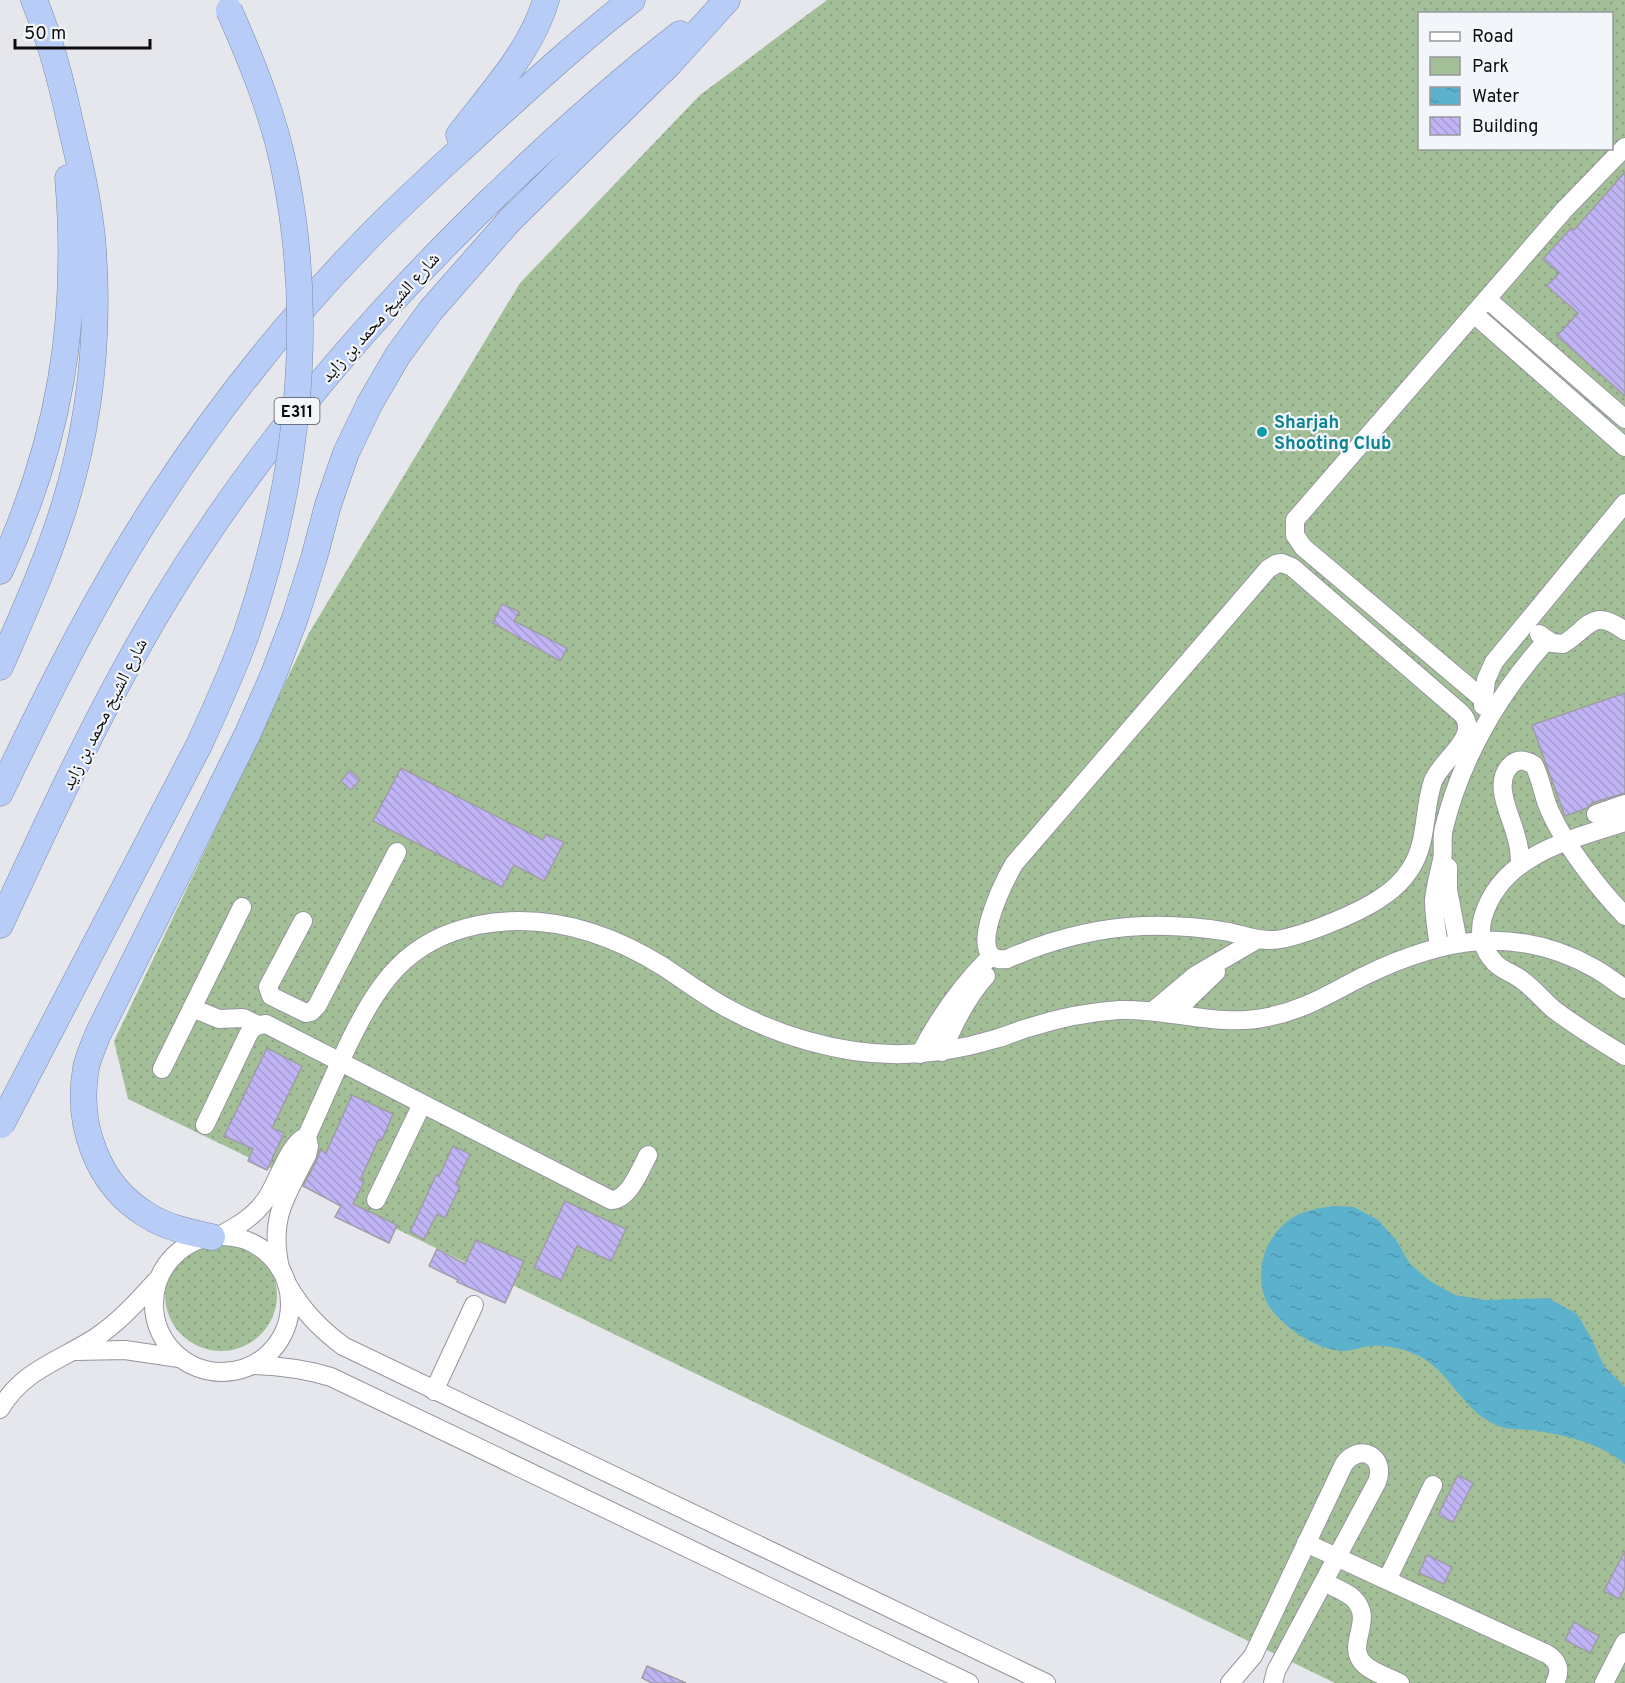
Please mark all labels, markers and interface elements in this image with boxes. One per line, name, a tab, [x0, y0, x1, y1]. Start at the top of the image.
scale bar	[15, 12, 150, 50]
legend	[1418, 12, 1613, 150]
text: 50 m	[24, 23, 66, 46]
text: Road	[1472, 26, 1514, 49]
text: Park	[1472, 56, 1509, 79]
text: Water	[1472, 86, 1519, 109]
text: Building	[1472, 116, 1538, 139]
street label: شارع الشيخ محمد بن زايد	[317, 248, 446, 388]
road number: E311	[274, 398, 320, 424]
place label: Sharjah Shooting Club	[1274, 412, 1391, 456]
marker: Sharjah Shooting Club	[1255, 425, 1269, 439]
street label: شارع الشيخ محمد بن زايد	[57, 635, 154, 794]

